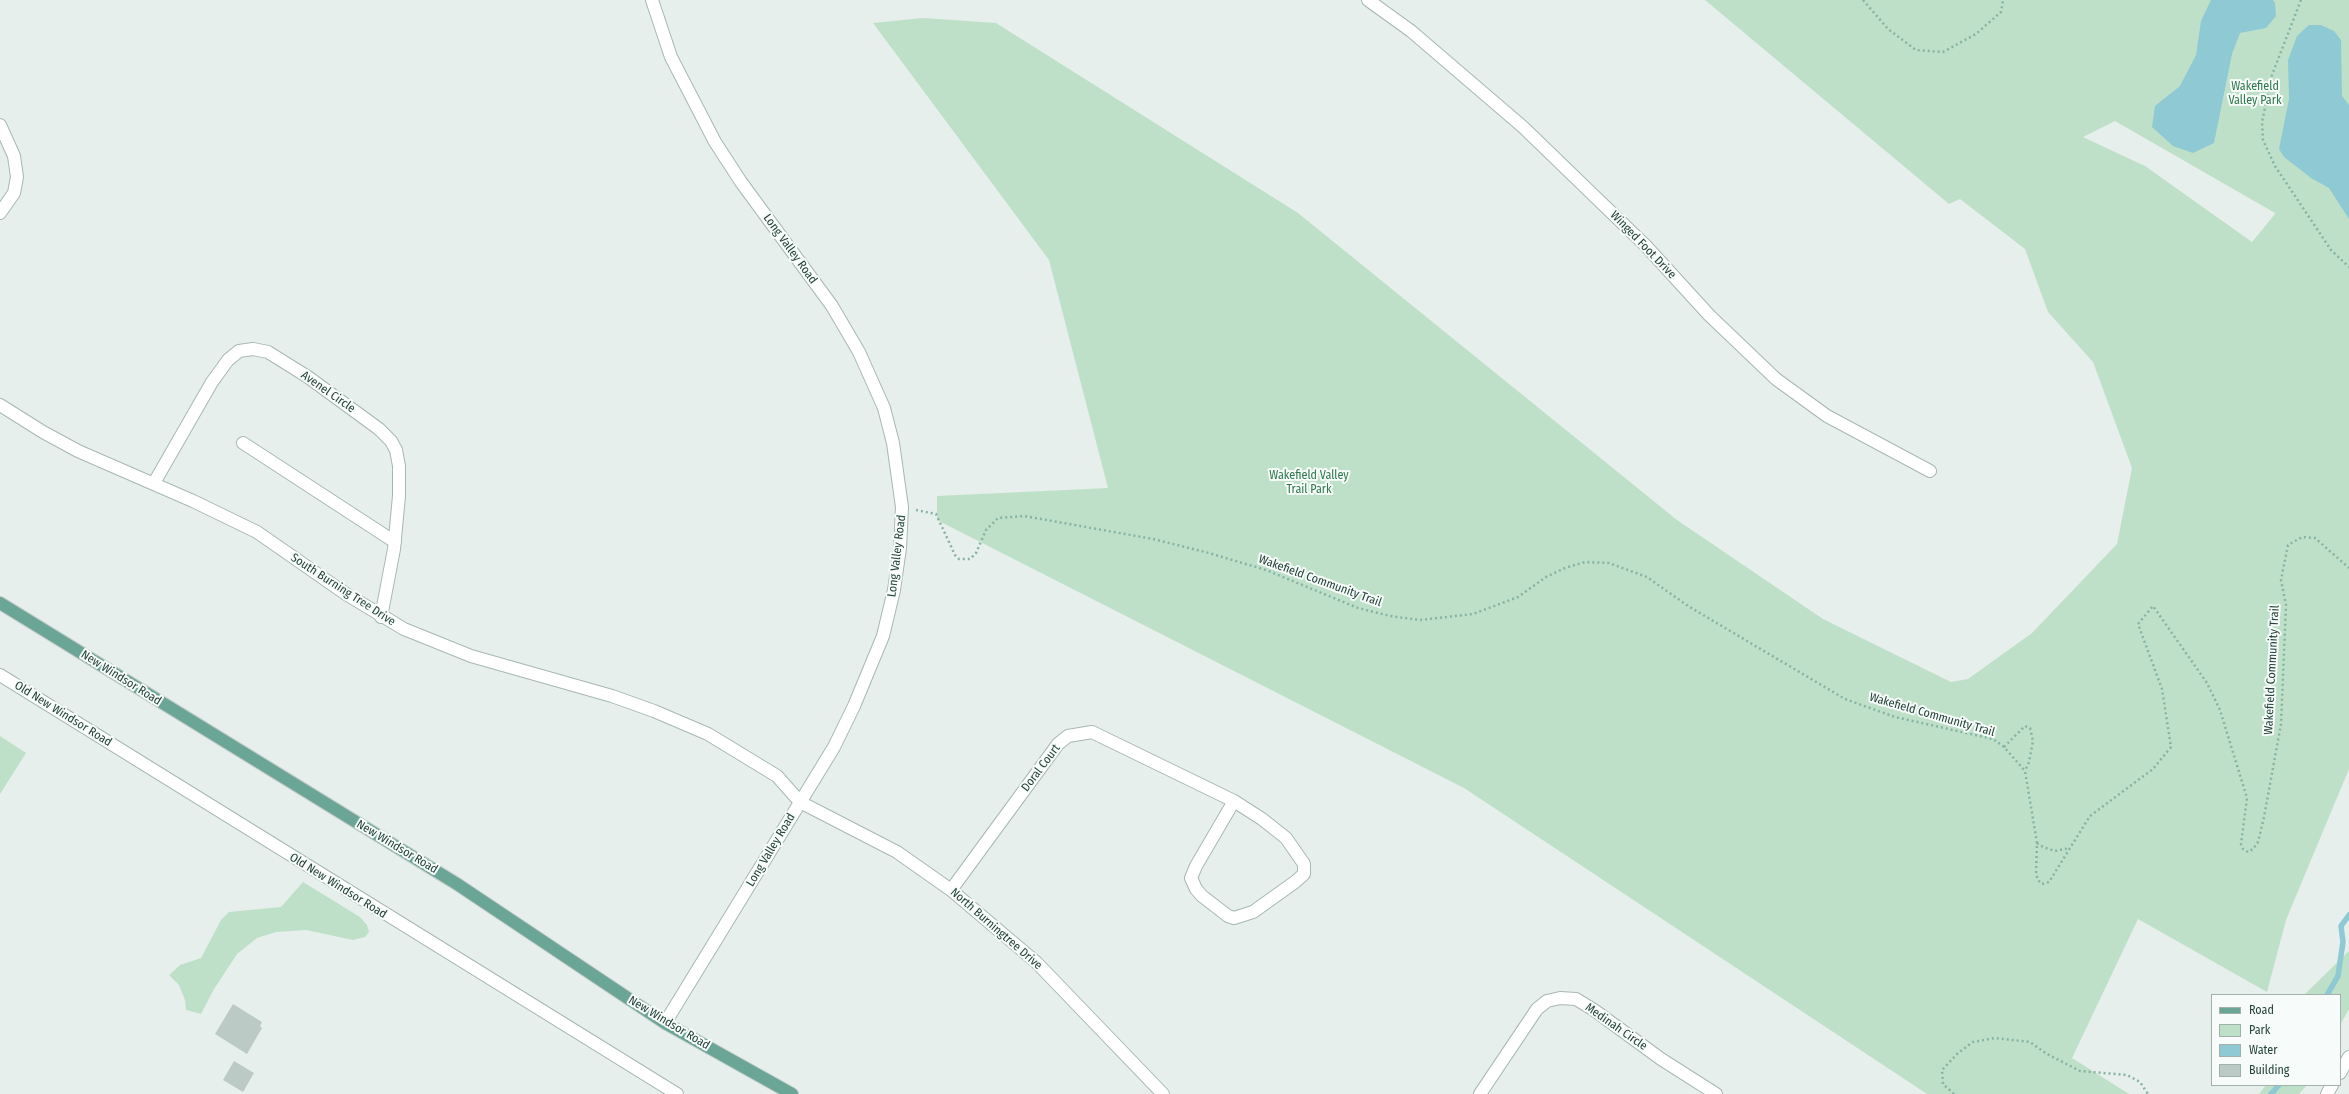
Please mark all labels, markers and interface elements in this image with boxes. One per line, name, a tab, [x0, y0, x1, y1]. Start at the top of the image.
park label: Wakefield Valley Park	[2228, 80, 2282, 108]
street label: Winged Foot Drive	[1607, 208, 1679, 282]
street label: Long Valley Road	[760, 211, 820, 287]
street label: Avenel Circle	[298, 368, 358, 416]
park label: Wakefield Valley Trail Park	[1269, 469, 1349, 497]
street label: Long Valley Road	[885, 514, 909, 598]
street label: South Burning Tree Drive	[288, 551, 398, 629]
street label: Wakefield Community Trail	[1257, 552, 1383, 610]
street label: Wakefield Community Trail	[2261, 605, 2283, 735]
street label: New Windsor Road	[78, 648, 164, 708]
street label: Old New Windsor Road	[12, 678, 114, 750]
street label: Wakefield Community Trail	[1868, 690, 1996, 740]
street label: Doral Court	[1019, 742, 1063, 794]
street label: Long Valley Road	[744, 811, 798, 889]
street label: New Windsor Road	[354, 817, 440, 877]
street label: Old New Windsor Road	[287, 850, 389, 922]
street label: North Burningtree Drive	[947, 885, 1045, 973]
street label: New Windsor Road	[626, 993, 712, 1053]
legend	[2211, 994, 2341, 1086]
street label: Medinah Circle	[1582, 1000, 1650, 1054]
text: Road	[2249, 1003, 2274, 1017]
text: Park	[2249, 1023, 2270, 1037]
text: Water	[2249, 1043, 2277, 1057]
text: Building	[2249, 1063, 2289, 1077]

